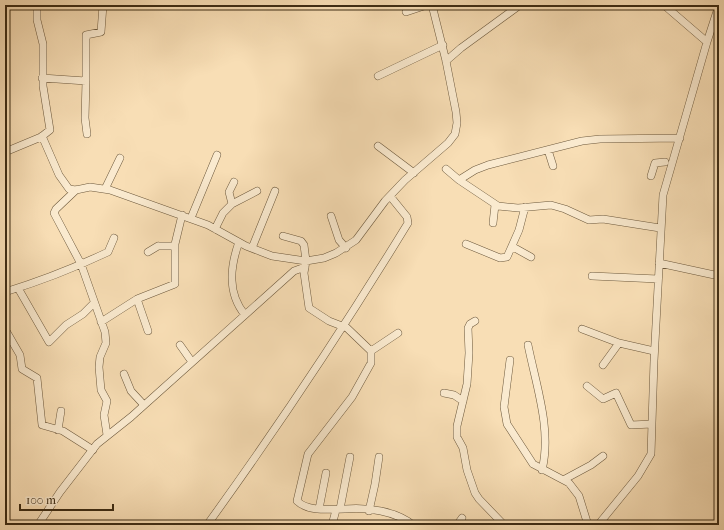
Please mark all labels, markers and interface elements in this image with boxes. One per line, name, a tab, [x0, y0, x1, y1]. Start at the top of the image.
scale bar	[20, 486, 113, 512]
text: 100 m	[26, 493, 56, 507]

